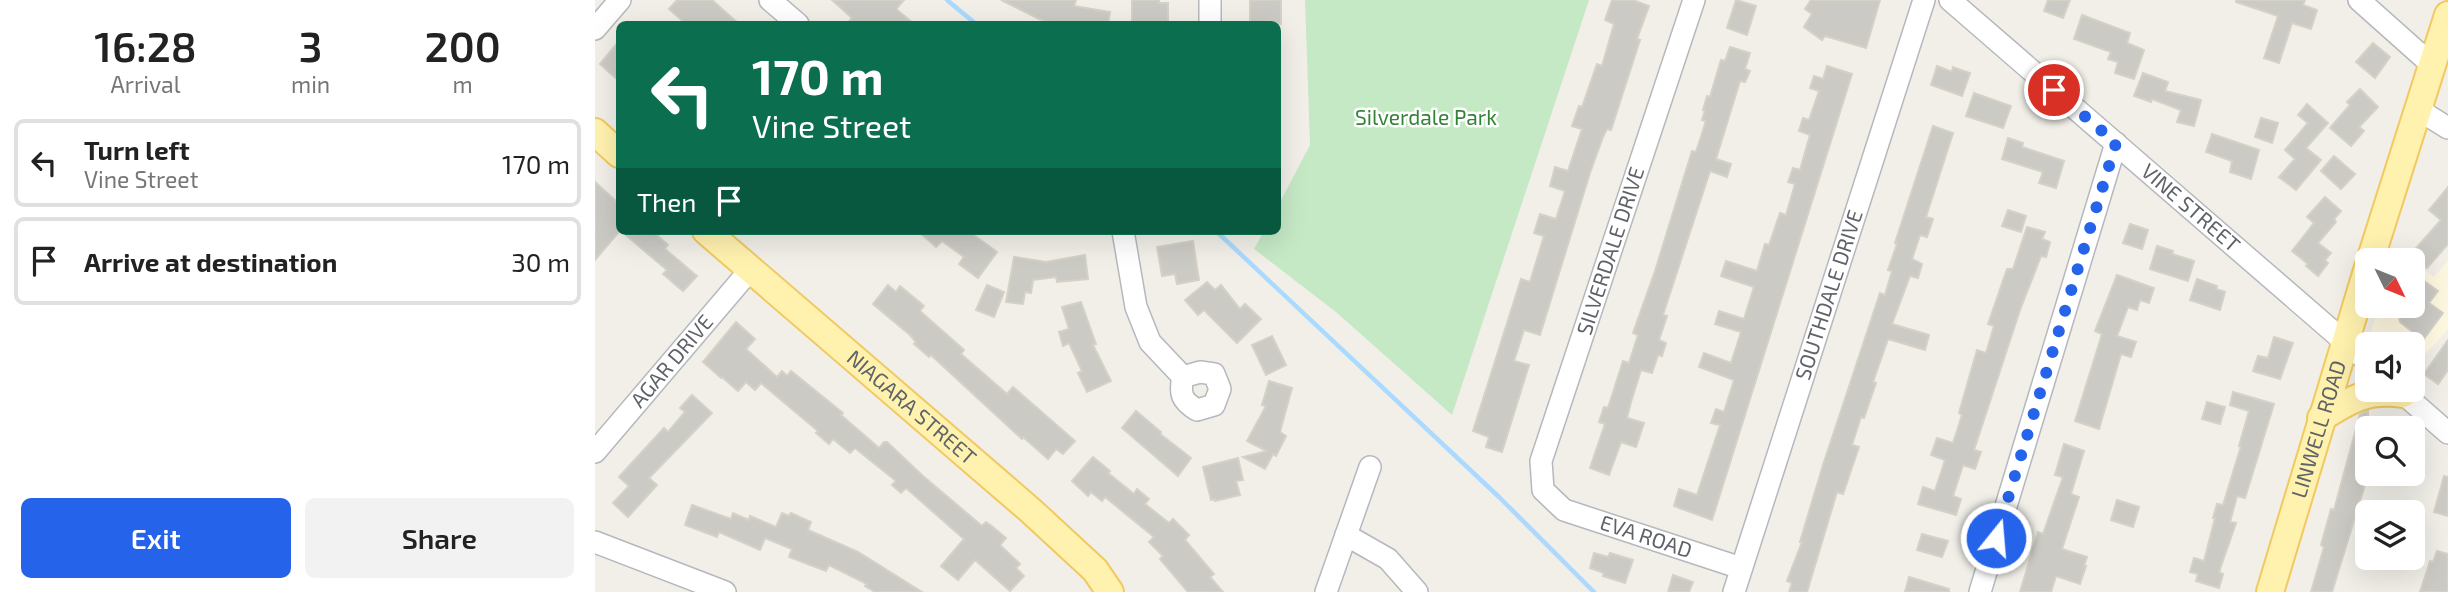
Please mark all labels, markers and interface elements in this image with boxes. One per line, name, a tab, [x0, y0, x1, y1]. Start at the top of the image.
text: 16:28	[94, 20, 197, 70]
text: 3	[299, 20, 322, 70]
text: 200	[425, 20, 501, 70]
text: 170 m	[752, 46, 884, 105]
icon: left	[637, 49, 728, 140]
pin	[2024, 60, 2084, 120]
text: Arrival	[111, 70, 181, 98]
text: min	[291, 70, 330, 98]
text: m	[453, 70, 473, 98]
icon: arrive	[2035, 71, 2073, 109]
park label: Silverdale Park	[1355, 104, 1497, 129]
text: Vine Street	[752, 106, 911, 144]
text: Turn left	[84, 134, 190, 165]
icon: left	[25, 144, 63, 182]
text: 170 m	[502, 148, 570, 179]
street label: VINE STREET	[2137, 158, 2246, 257]
street label: SILVERDALE DRIVE	[1571, 163, 1649, 338]
text: Vine Street	[84, 165, 198, 193]
icon: arrive	[710, 182, 748, 220]
text: Then	[637, 186, 696, 217]
street label: SOUTHDALE DRIVE	[1789, 206, 1867, 383]
icon: arrive	[25, 242, 63, 280]
text: Arrive at destination	[84, 246, 337, 277]
text: 30 m	[511, 246, 570, 277]
north arrow	[2355, 248, 2425, 318]
map controls	[2355, 248, 2425, 570]
street label: AGAR DRIVE	[625, 309, 717, 412]
button: sound	[2355, 332, 2425, 402]
street label: NIAGARA STREET	[843, 344, 982, 469]
street label: LINWELL ROAD	[2285, 357, 2350, 501]
button: search	[2355, 416, 2425, 486]
button: Exit	[21, 498, 291, 578]
button: Share	[305, 498, 574, 578]
button: layers	[2355, 500, 2425, 570]
position arrow	[1959, 501, 2033, 575]
street label: EVA ROAD	[1597, 509, 1695, 562]

